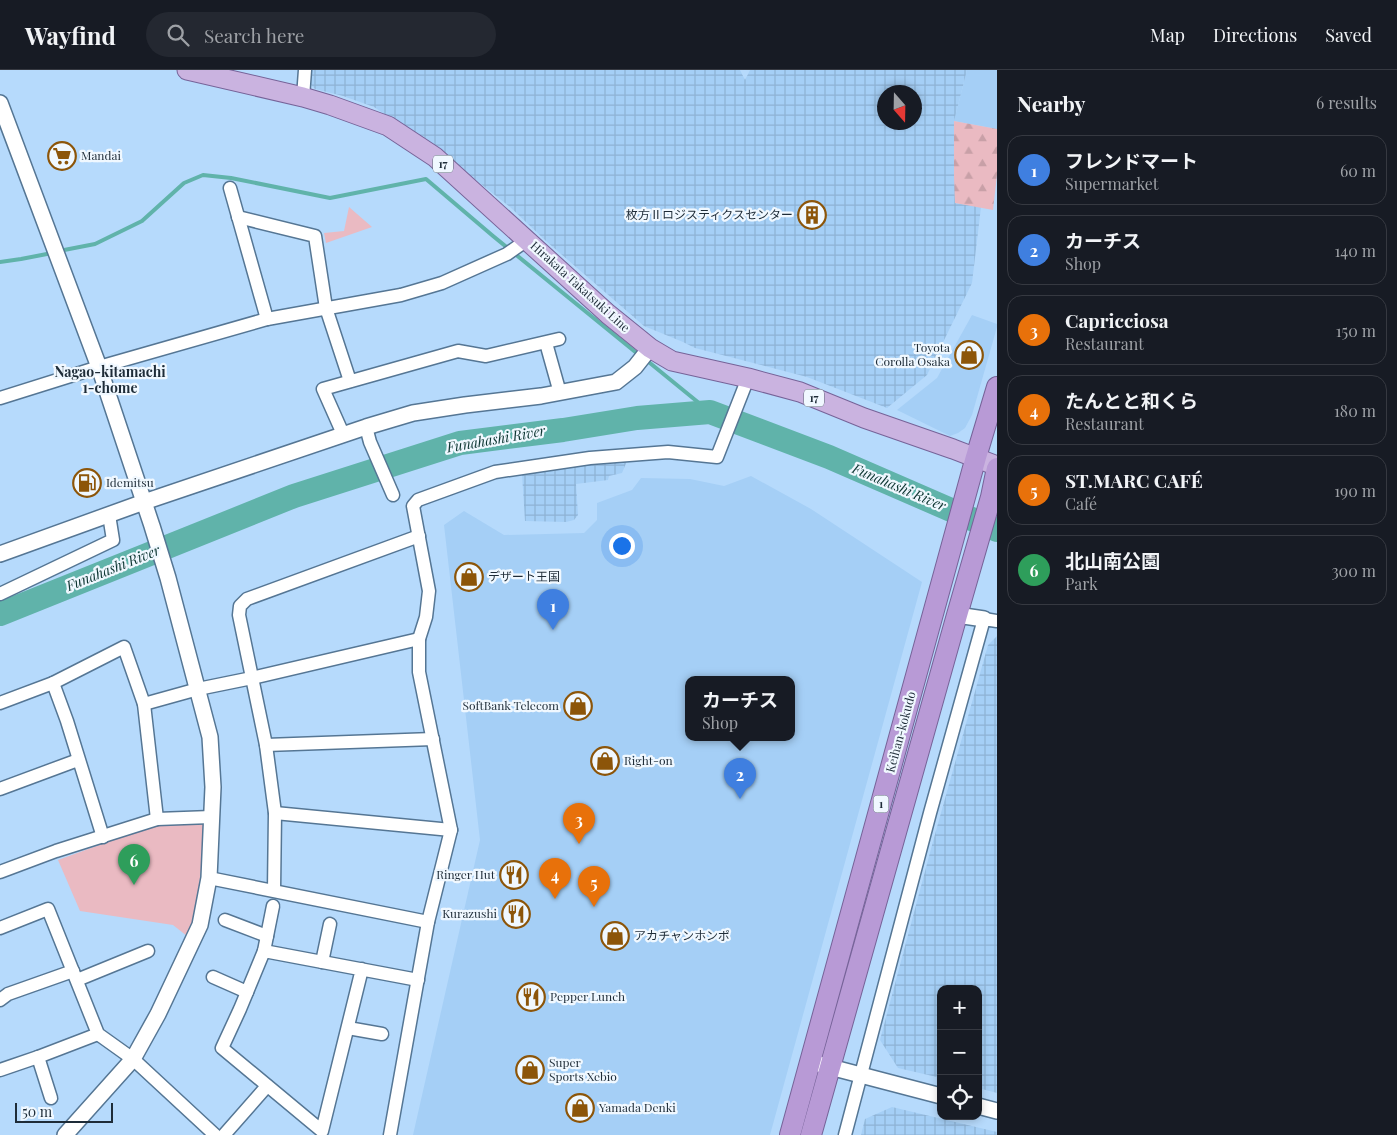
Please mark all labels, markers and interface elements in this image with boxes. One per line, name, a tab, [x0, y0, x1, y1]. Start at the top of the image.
search box	[146, 12, 496, 57]
text: Wayfind	[25, 19, 116, 51]
icon: search	[164, 21, 192, 49]
text: Search here	[204, 22, 304, 48]
text: Map	[1150, 23, 1185, 47]
text: Directions	[1213, 23, 1297, 47]
text: Saved	[1325, 23, 1372, 47]
north arrow	[877, 85, 922, 130]
text: Nearby	[1017, 89, 1086, 117]
text: 6 results	[1316, 92, 1377, 113]
supermarket icon: Mandai	[47, 141, 77, 171]
place label: Mandai	[81, 147, 121, 163]
text: フレンドマート	[1065, 147, 1198, 173]
road number: 17	[433, 156, 453, 172]
text: 1	[1031, 160, 1037, 181]
text: 60 m	[1340, 160, 1376, 181]
text: Supermarket	[1065, 173, 1159, 194]
building icon: 枚方Ⅱロジスティクスセンター	[797, 200, 827, 230]
place label: 枚方Ⅱロジスティクスセンター	[626, 206, 793, 222]
text: カーチス	[1065, 227, 1141, 253]
street label: Hirakata Takatsuki Line	[528, 237, 634, 335]
text: 2	[1030, 240, 1038, 261]
text: 140 m	[1334, 240, 1376, 261]
text: Shop	[1065, 253, 1101, 274]
text: Capricciosa	[1065, 307, 1169, 333]
text: 3	[1030, 320, 1038, 341]
text: 150 m	[1336, 320, 1376, 341]
text: Restaurant	[1065, 333, 1144, 354]
place label: Toyota Corolla Osaka	[875, 339, 950, 369]
shop icon: Toyota Corolla Osaka	[954, 340, 984, 370]
district label: Nagao-kitamachi 1-chome	[54, 362, 166, 397]
text: たんとと和くら	[1065, 387, 1198, 413]
road number: 17	[804, 389, 824, 406]
text: 4	[1030, 400, 1038, 421]
text: 180 m	[1334, 400, 1376, 421]
text: Restaurant	[1065, 413, 1144, 434]
water label: Funahashi River	[444, 420, 548, 457]
water label: Funahashi River	[849, 458, 950, 515]
text: ST.MARC CAFÉ	[1065, 467, 1203, 493]
fuel station icon: Idemitsu	[72, 468, 102, 498]
place label: Idemitsu	[106, 474, 154, 490]
text: 5	[1030, 480, 1038, 501]
text: 190 m	[1334, 480, 1376, 501]
text: Café	[1065, 493, 1097, 514]
your location	[609, 533, 635, 559]
water label: Funahashi River	[62, 540, 164, 595]
text: 北山南公園	[1065, 547, 1160, 573]
text: 6	[1030, 560, 1038, 581]
text: 300 m	[1331, 560, 1376, 581]
shop icon: デザート王国	[454, 562, 484, 592]
place label: デザート王国	[488, 568, 560, 584]
text: Park	[1065, 573, 1098, 594]
pin: 1	[537, 589, 569, 630]
popup	[685, 676, 795, 741]
text: カーチス	[702, 686, 778, 712]
street label: Keihan-kokudo	[882, 689, 919, 774]
shop icon: SoftBank Telecom	[563, 691, 593, 721]
place label: SoftBank Telecom	[462, 697, 559, 713]
text: Shop	[702, 712, 738, 733]
shop icon: Right-on	[590, 746, 620, 776]
place label: Right-on	[624, 752, 673, 768]
pin: 2	[724, 758, 756, 799]
road number: 1	[874, 796, 888, 812]
pin: 3	[563, 803, 595, 844]
pin: 6	[118, 844, 150, 885]
pin: 4	[539, 858, 571, 899]
restaurant icon: Ringer Hut	[499, 860, 529, 890]
place label: Ringer Hut	[436, 866, 496, 882]
pin: 5	[578, 866, 610, 907]
restaurant icon: Kurazushi	[501, 899, 531, 929]
place label: Kurazushi	[442, 905, 497, 921]
shop icon: アカチャンホンポ	[600, 921, 630, 951]
place label: アカチャンホンポ	[634, 927, 730, 943]
restaurant icon: Pepper Lunch	[516, 982, 546, 1012]
map controls	[937, 985, 982, 1120]
button: +	[937, 985, 982, 1030]
place label: Pepper Lunch	[550, 988, 625, 1004]
button: −	[937, 1030, 982, 1075]
place label: Super Sports Xebio	[549, 1054, 617, 1084]
shop icon: Super Sports Xebio	[515, 1055, 545, 1085]
button: locate	[937, 1075, 982, 1120]
shop icon: Yamada Denki	[565, 1093, 595, 1123]
place label: Yamada Denki	[598, 1099, 676, 1115]
scale bar	[15, 1100, 112, 1123]
text: 50 m	[22, 1102, 52, 1121]

